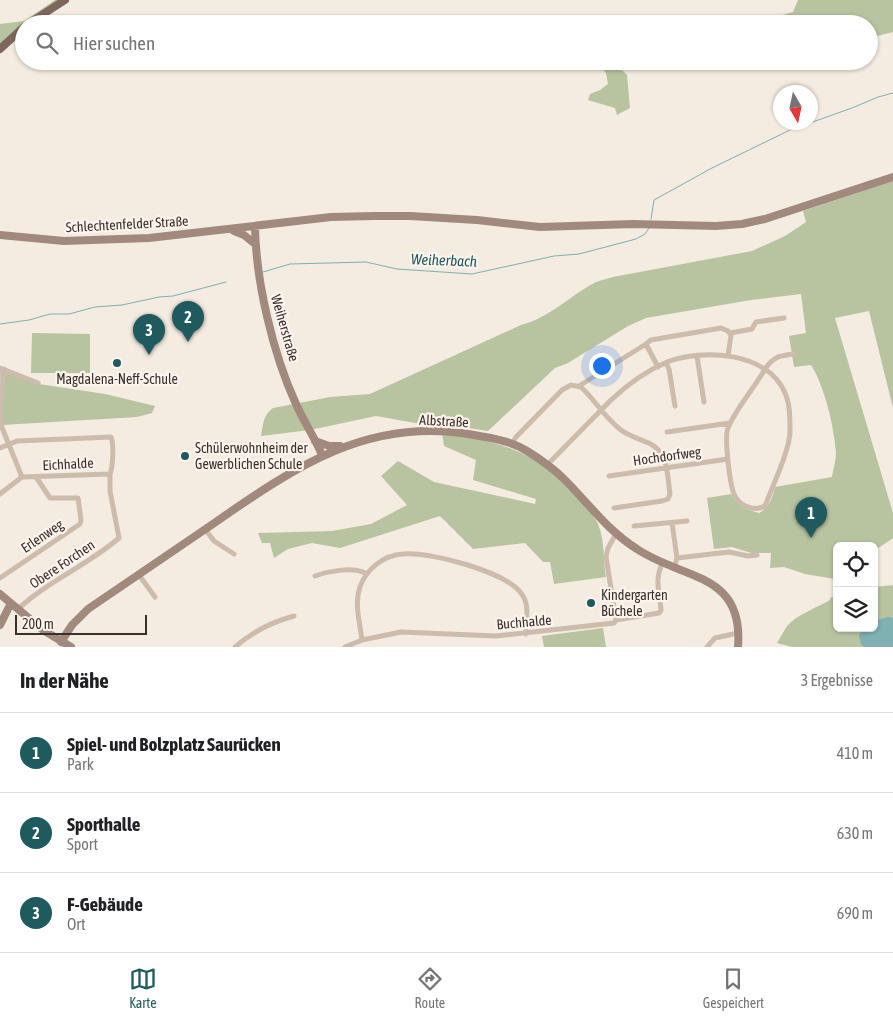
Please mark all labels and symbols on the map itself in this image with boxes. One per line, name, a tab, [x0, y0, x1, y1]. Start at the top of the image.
north arrow	[773, 85, 818, 130]
street label: Schlechtenfelder Straße	[65, 213, 189, 235]
water label: Weiherbach	[411, 250, 477, 270]
street label: Weiherstraße	[268, 293, 302, 363]
pin: 2	[172, 301, 204, 342]
pin: 3	[133, 314, 165, 355]
your location	[589, 353, 615, 379]
marker: Magdalena-Neff-Schule	[111, 357, 123, 369]
place label: Magdalena-Neff-Schule	[56, 371, 178, 387]
street label: Albstraße	[419, 412, 469, 430]
place label: Schülerwohnheim der Gewerblichen Schule	[195, 440, 308, 472]
street label: Hochdorfweg	[632, 443, 702, 469]
marker: Schülerwohnheim der Gewerblichen Schule	[179, 450, 191, 462]
street label: Eichhalde	[42, 455, 94, 473]
pin: 1	[795, 497, 827, 538]
street label: Erlenweg	[18, 516, 66, 556]
street label: Obere Forchen	[27, 536, 97, 592]
place label: Kindergarten Büchele	[601, 587, 668, 619]
marker: Kindergarten Büchele	[585, 597, 597, 609]
scale bar	[15, 612, 148, 635]
street label: Buchhalde	[496, 612, 552, 632]

